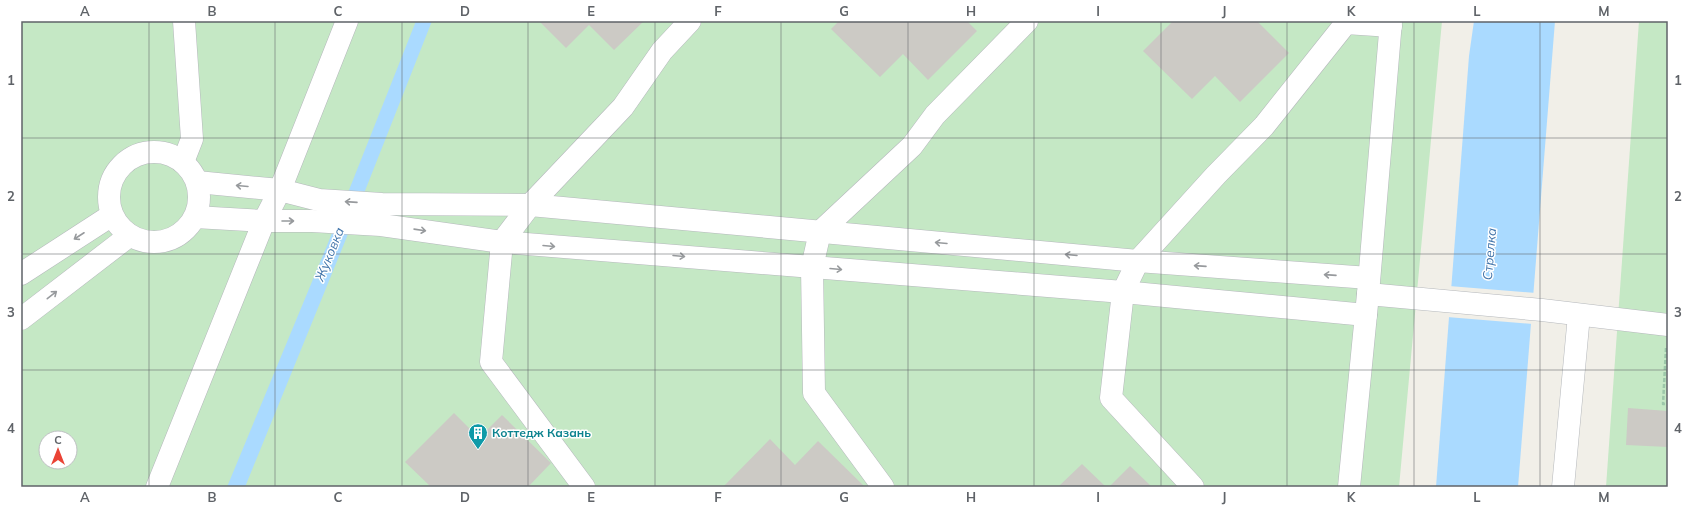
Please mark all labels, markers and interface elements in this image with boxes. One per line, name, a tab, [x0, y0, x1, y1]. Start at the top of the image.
text: A	[80, 3, 90, 19]
text: B	[208, 3, 217, 19]
text: C	[334, 3, 343, 19]
text: D	[460, 3, 470, 19]
text: E	[587, 3, 595, 19]
text: F	[714, 3, 722, 19]
text: G	[839, 3, 849, 19]
text: H	[966, 3, 976, 19]
text: I	[1096, 3, 1100, 19]
text: J	[1222, 3, 1226, 19]
text: K	[1347, 3, 1357, 19]
text: L	[1473, 3, 1481, 19]
text: M	[1598, 3, 1610, 19]
text: 1	[7, 72, 15, 88]
text: 1	[1674, 72, 1682, 88]
one-way arrow	[236, 183, 249, 190]
text: 2	[7, 188, 15, 204]
text: 2	[1674, 188, 1682, 204]
one-way arrow	[344, 199, 357, 206]
one-way arrow	[281, 217, 294, 225]
water label: Жуковка	[311, 225, 347, 284]
one-way arrow	[413, 226, 426, 234]
water label: Стрелка	[1479, 227, 1499, 281]
one-way arrow	[73, 233, 85, 241]
one-way arrow	[935, 240, 948, 247]
one-way arrow	[542, 243, 555, 250]
one-way arrow	[1065, 251, 1078, 258]
one-way arrow	[672, 253, 685, 260]
one-way arrow	[1194, 262, 1207, 269]
one-way arrow	[829, 265, 842, 272]
one-way arrow	[1324, 272, 1337, 279]
one-way arrow	[46, 291, 57, 300]
text: 3	[7, 304, 15, 320]
text: 3	[1674, 304, 1682, 320]
text: 4	[7, 420, 15, 436]
text: 4	[1674, 420, 1682, 436]
building icon: Коттедж Казань	[467, 422, 489, 450]
place label: Коттедж Казань	[492, 425, 591, 440]
north arrow	[38, 430, 78, 470]
text: С	[54, 433, 62, 447]
text: A	[80, 489, 90, 505]
text: B	[208, 489, 217, 505]
text: C	[334, 489, 343, 505]
text: D	[460, 489, 470, 505]
text: E	[587, 489, 595, 505]
text: F	[714, 489, 722, 505]
text: G	[839, 489, 849, 505]
text: H	[966, 489, 976, 505]
text: I	[1096, 489, 1100, 505]
text: J	[1222, 489, 1226, 505]
text: K	[1347, 489, 1357, 505]
text: L	[1473, 489, 1481, 505]
text: M	[1598, 489, 1610, 505]

